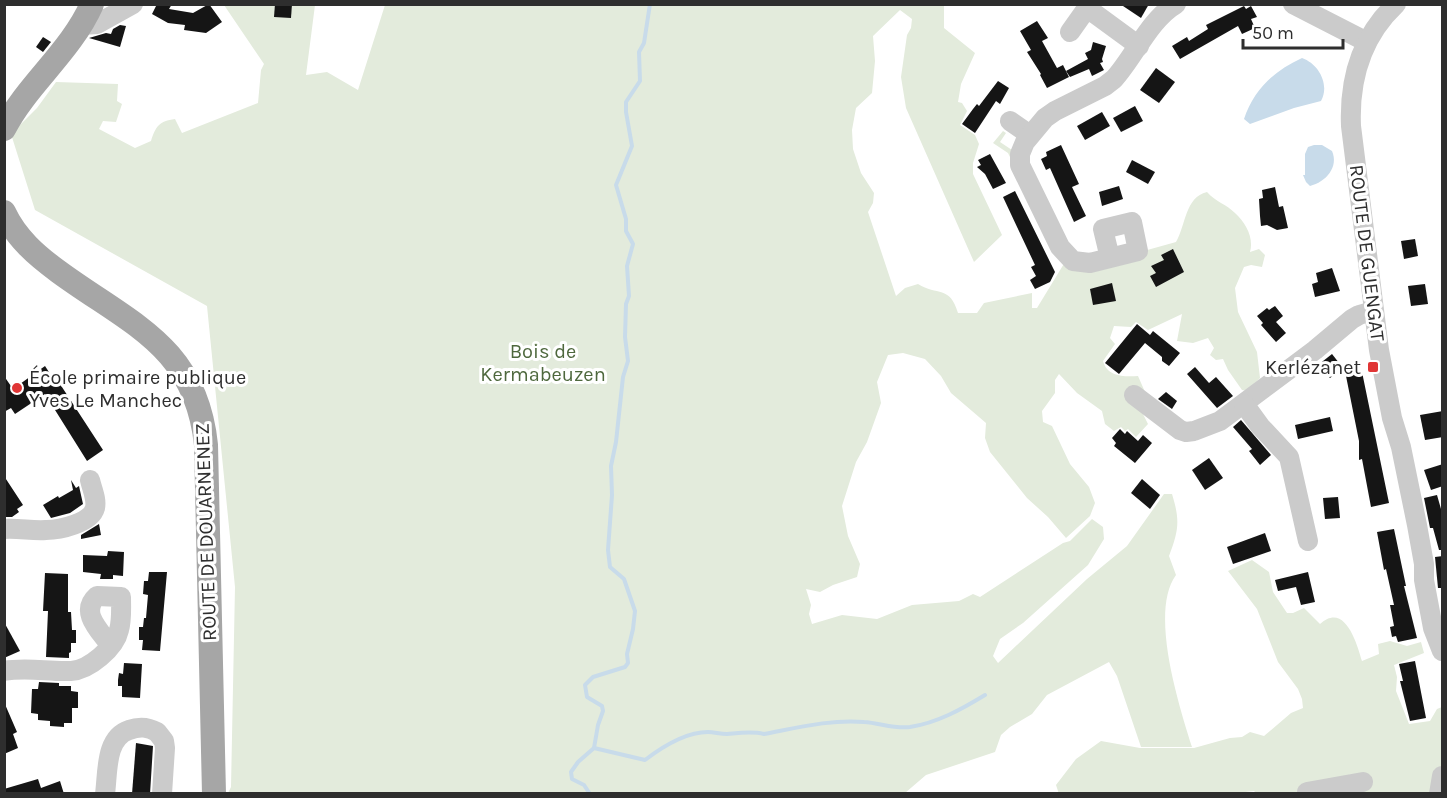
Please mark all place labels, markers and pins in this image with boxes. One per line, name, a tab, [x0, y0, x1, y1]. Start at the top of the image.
place label: Kerlézanet	[1265, 356, 1361, 379]
marker: Kerlézanet	[1366, 360, 1380, 374]
place label: École primaire publique Yves Le Manchec	[29, 365, 246, 412]
marker: École primaire publique Yves Le Manchec	[10, 381, 24, 395]

